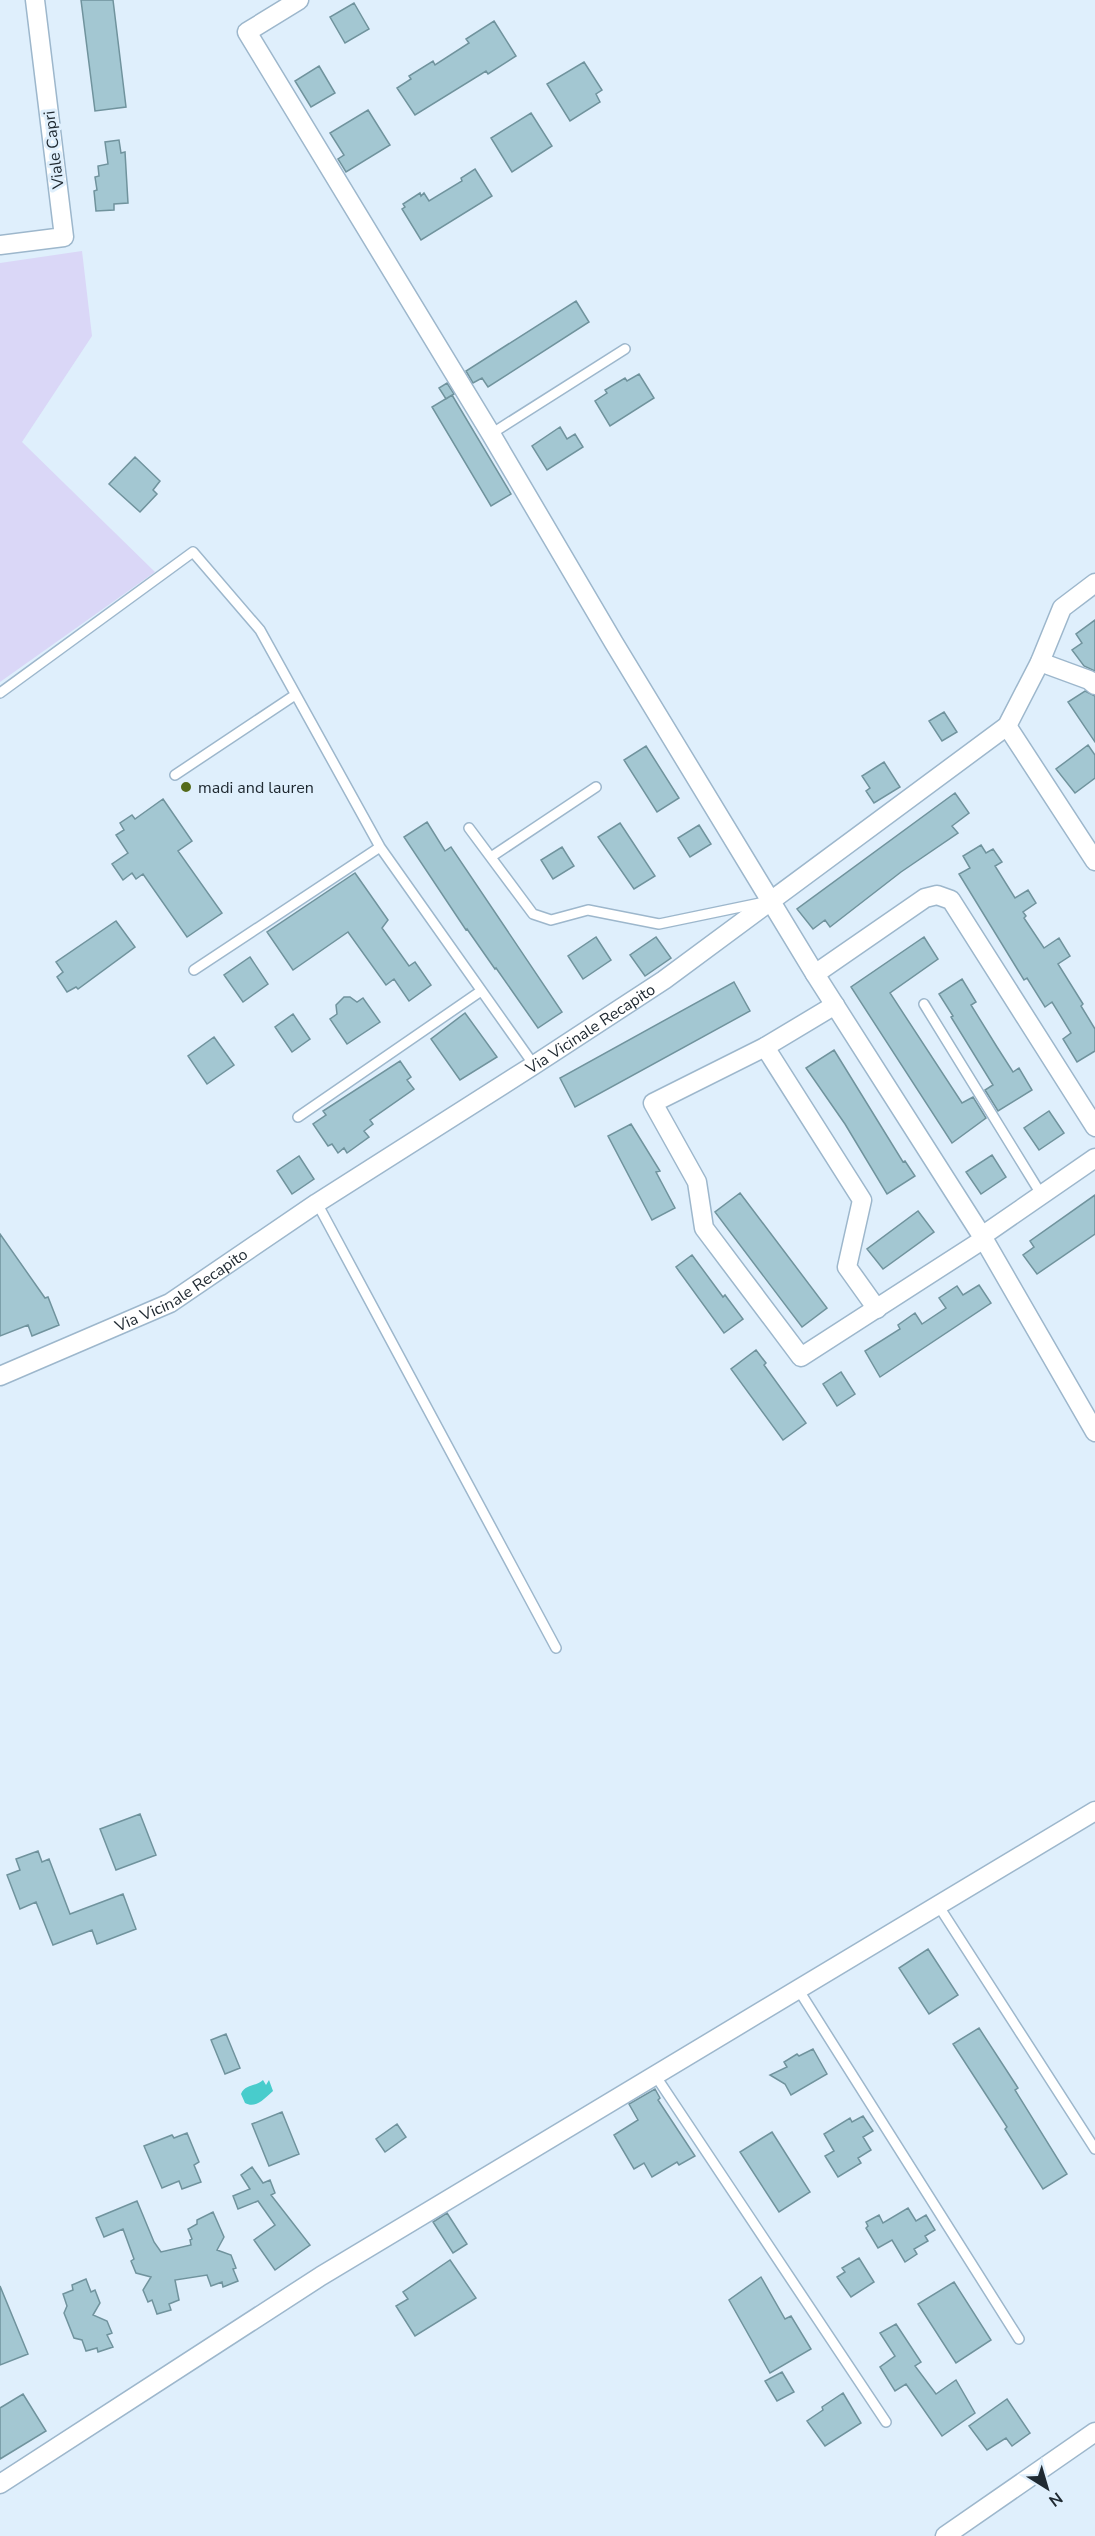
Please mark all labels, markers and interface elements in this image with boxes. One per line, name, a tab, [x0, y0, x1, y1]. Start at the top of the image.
street label: Viale Capri	[38, 110, 70, 191]
place label: madi and lauren	[198, 777, 314, 799]
marker: madi and lauren	[179, 780, 193, 794]
street label: Via Vicinale Recapito	[521, 979, 660, 1080]
street label: Via Vicinale Recapito	[111, 1243, 252, 1338]
north arrow	[1017, 2458, 1077, 2518]
text: N	[1044, 2487, 1067, 2512]

